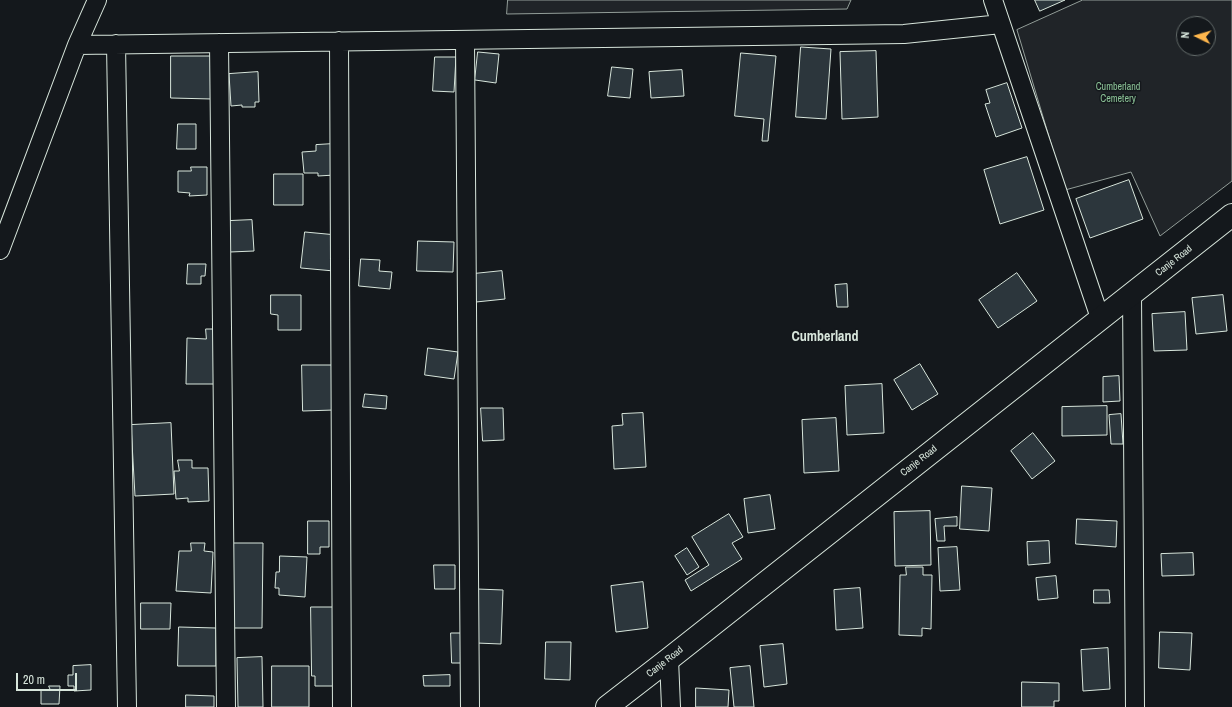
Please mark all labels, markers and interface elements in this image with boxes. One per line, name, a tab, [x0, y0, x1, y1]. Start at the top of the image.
north arrow	[1176, 16, 1216, 56]
text: N	[1178, 31, 1192, 39]
park label: Cumberland Cemetery	[1096, 81, 1140, 104]
street label: Canje Road	[1153, 243, 1195, 279]
district label: Cumberland	[792, 329, 858, 345]
street label: Canje Road	[898, 443, 940, 479]
street label: Canje Road	[644, 644, 686, 680]
scale bar	[18, 665, 79, 691]
text: 20 m	[23, 672, 45, 688]

